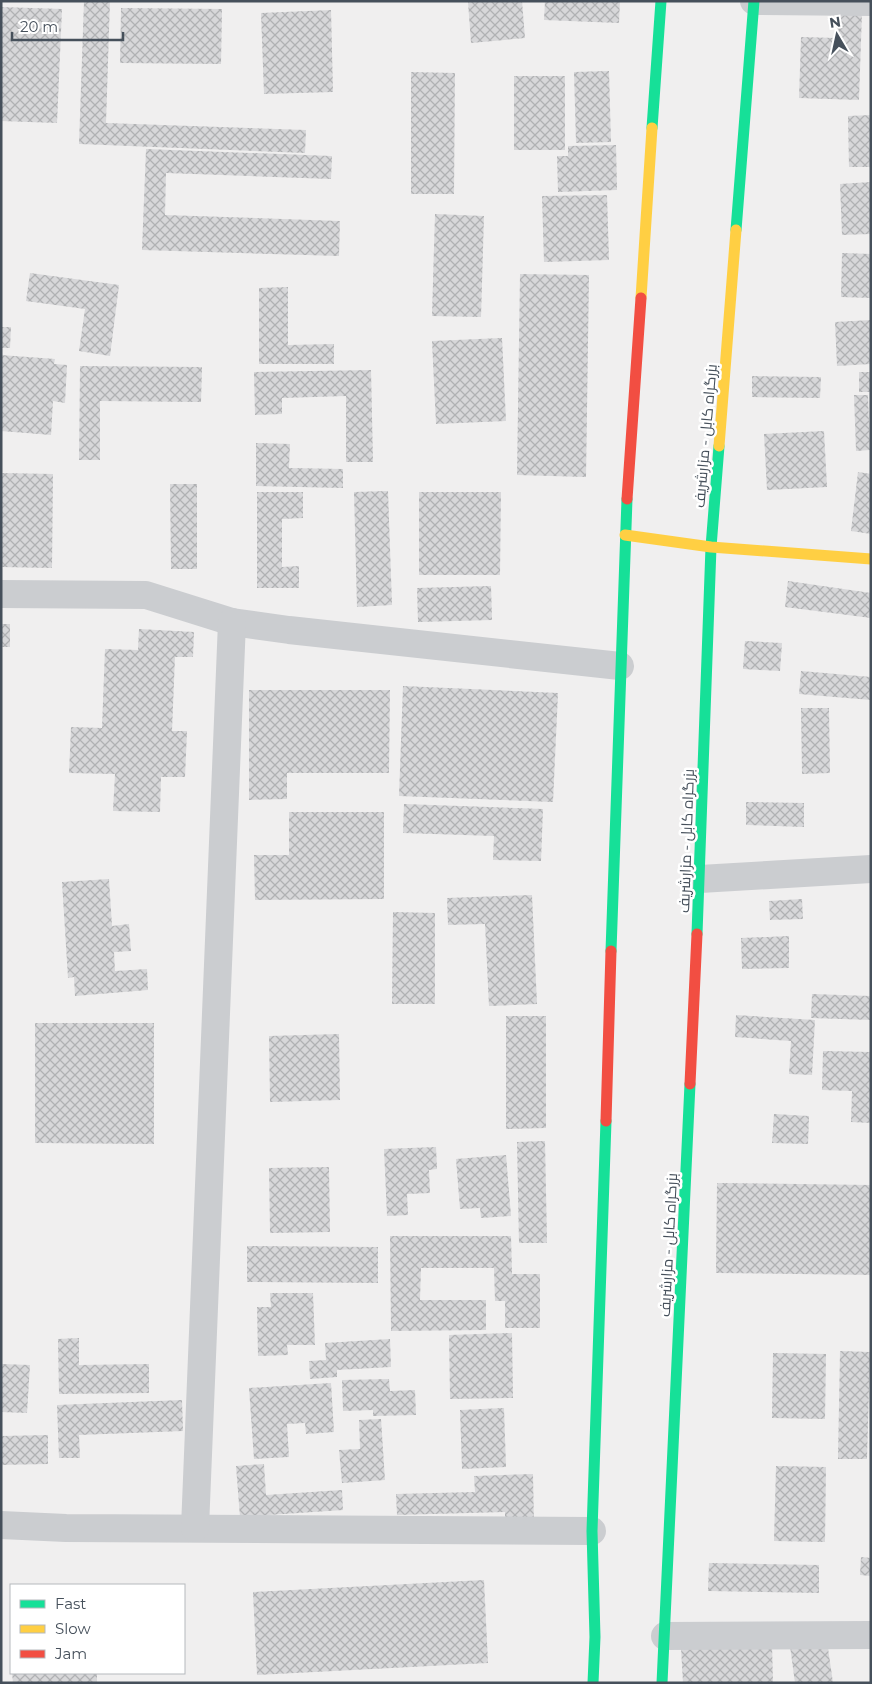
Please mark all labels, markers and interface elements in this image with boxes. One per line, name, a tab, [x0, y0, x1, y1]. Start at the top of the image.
scale bar	[12, 10, 124, 42]
north arrow	[812, 10, 862, 60]
text: N	[828, 12, 842, 32]
text: 20 m	[20, 17, 58, 36]
street label: بزرگراه کابل - مزارشریف	[689, 363, 722, 509]
street label: بزرگراه کابل - مزارشریف	[674, 769, 699, 913]
street label: بزرگراه کابل - مزارشریف	[655, 1172, 682, 1318]
legend	[10, 1584, 185, 1674]
text: Fast	[55, 1594, 86, 1613]
text: Slow	[55, 1619, 91, 1638]
text: Jam	[54, 1644, 87, 1663]

